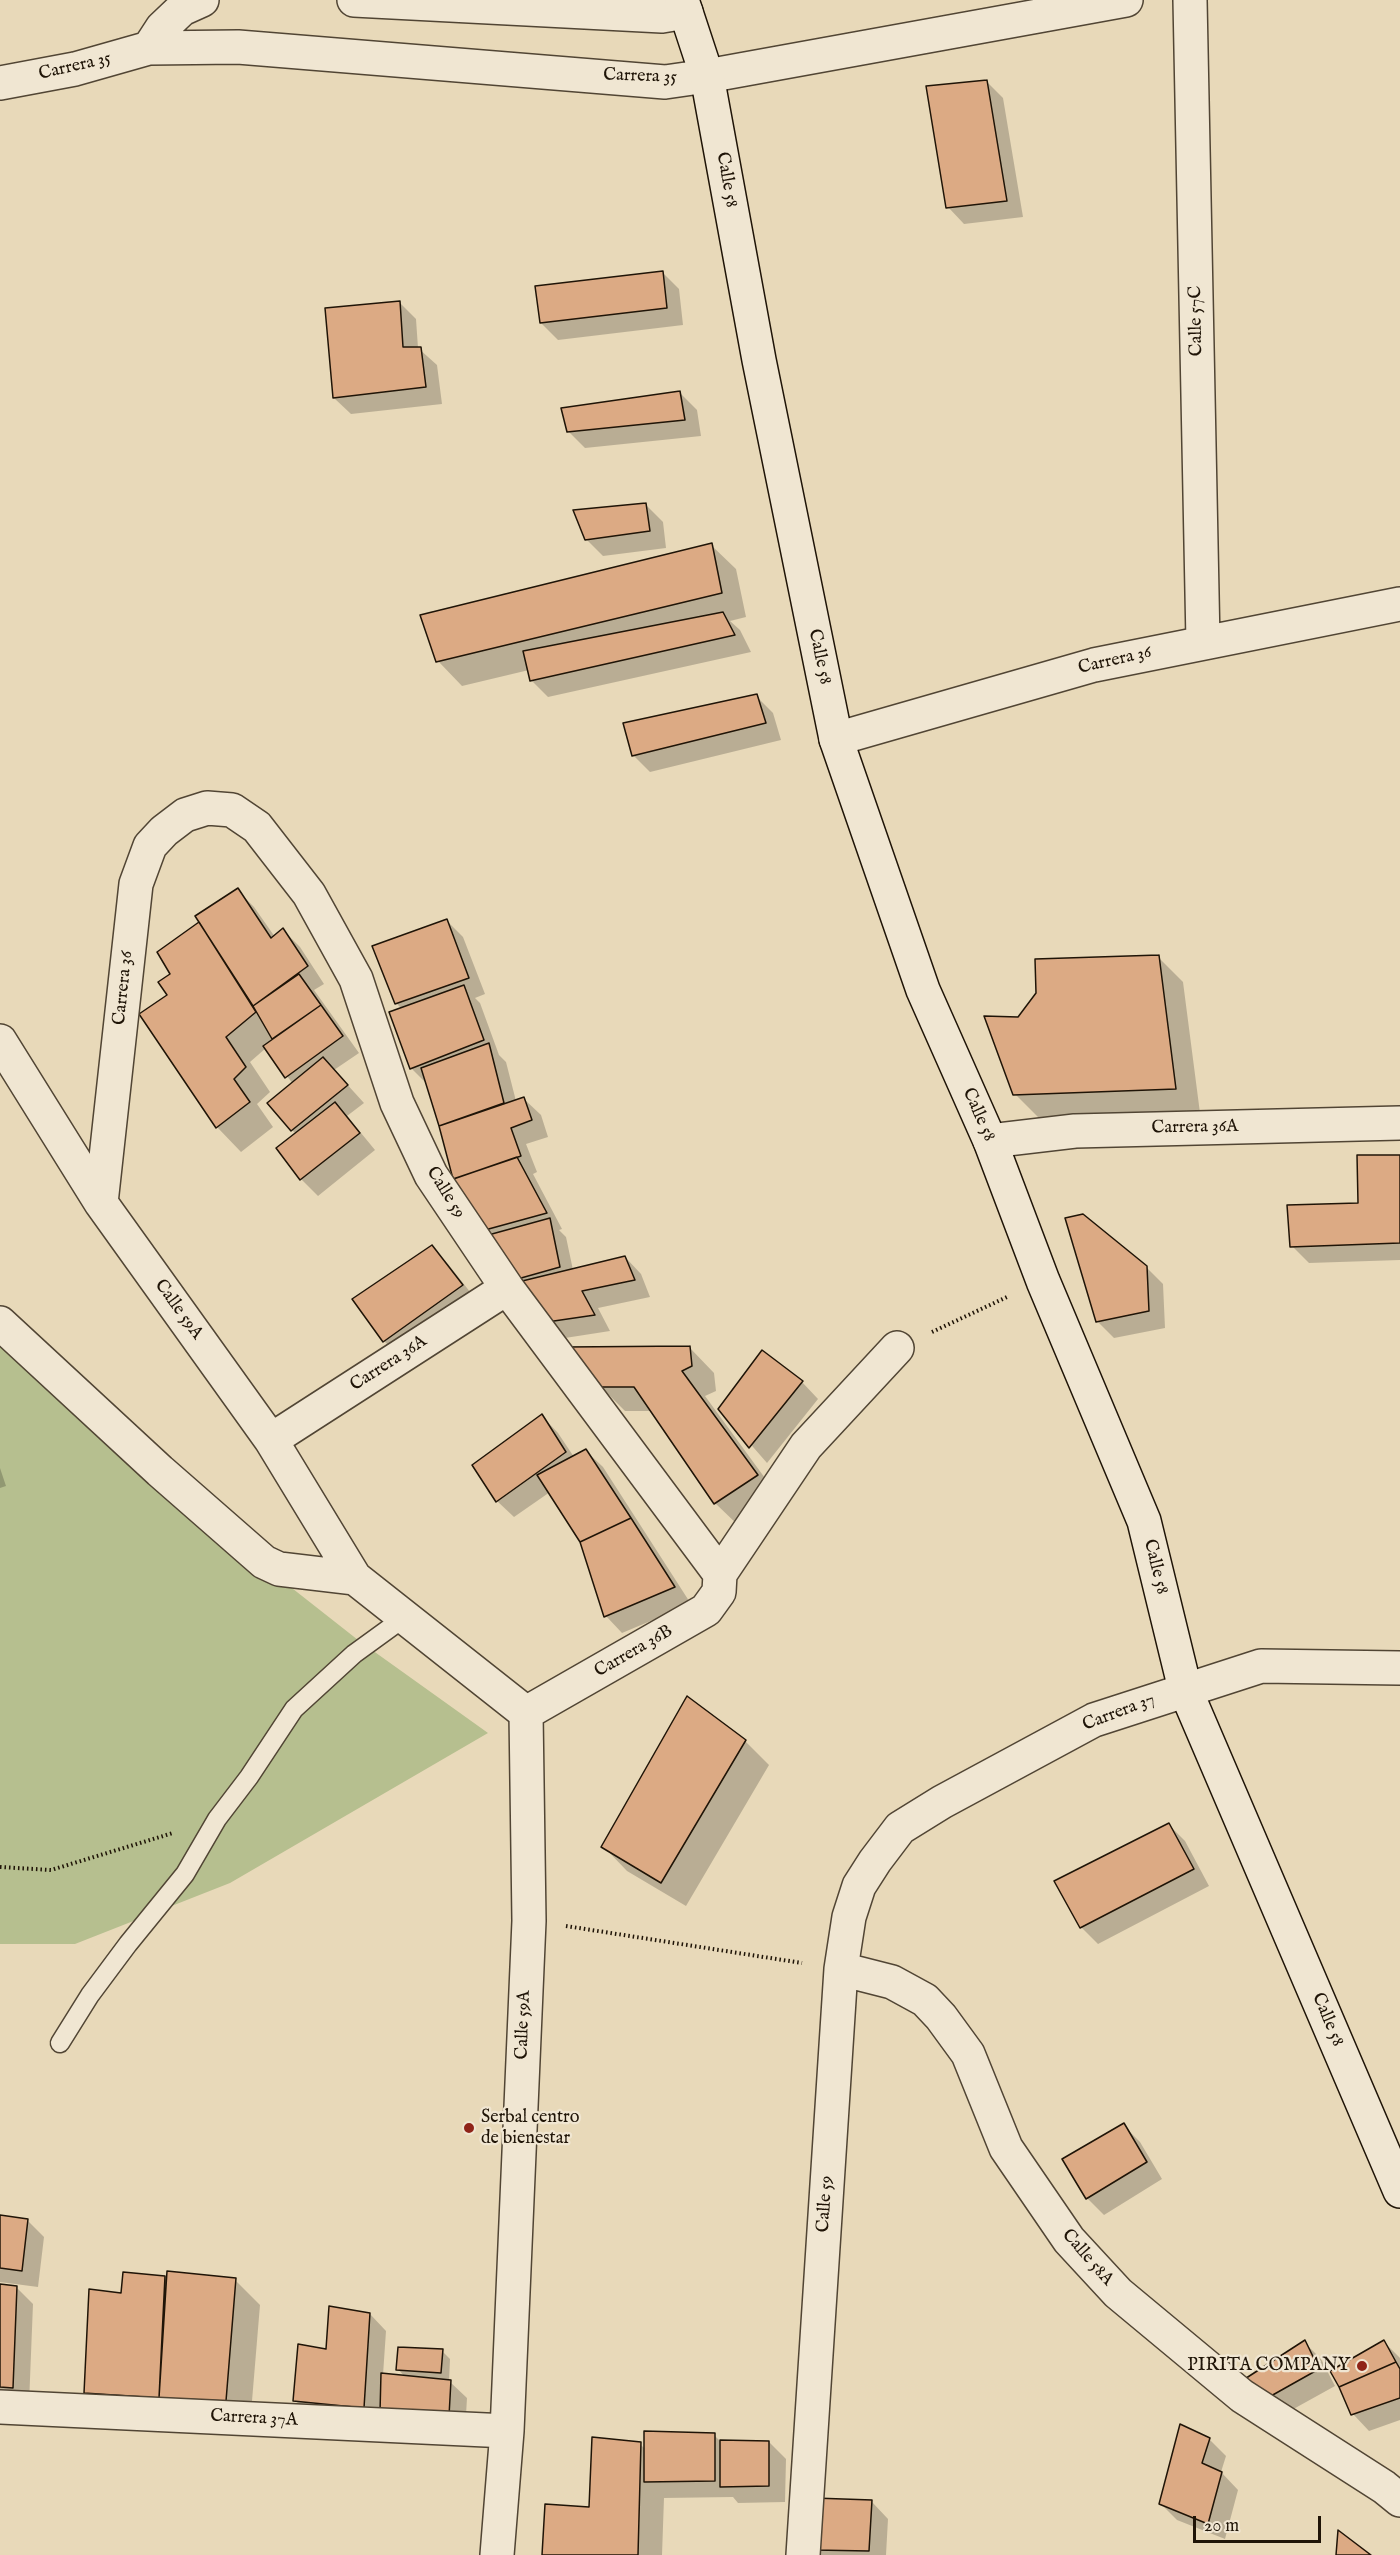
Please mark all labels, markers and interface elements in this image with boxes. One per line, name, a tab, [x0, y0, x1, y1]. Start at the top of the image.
street label: Carrera 35	[37, 48, 113, 86]
street label: Carrera 35	[603, 65, 677, 89]
street label: Calle 58	[710, 150, 742, 210]
street label: Calle 57C	[1186, 286, 1208, 356]
street label: Calle 58	[803, 627, 835, 687]
street label: Carrera 36	[1076, 642, 1154, 680]
street label: Carrera 36	[109, 950, 139, 1026]
street label: Calle 58	[957, 1085, 999, 1145]
street label: Carrera 36A	[1151, 1116, 1239, 1140]
street label: Calle 59	[421, 1163, 469, 1223]
street label: Calle 59A	[149, 1276, 207, 1344]
street label: Carrera 36A	[347, 1331, 431, 1397]
street label: Calle 58	[1138, 1537, 1172, 1597]
street label: Carrera 36B	[591, 1621, 677, 1683]
street label: Carrera 37	[1080, 1689, 1158, 1737]
street label: Calle 59A	[512, 1990, 536, 2060]
street label: Calle 58	[1306, 1990, 1348, 2050]
place label: Serbal centro de bienestar	[481, 2107, 579, 2150]
marker: Serbal centro de bienestar	[462, 2121, 476, 2135]
street label: Calle 59	[813, 2175, 839, 2233]
street label: Calle 58A	[1056, 2225, 1118, 2291]
place label: PIRITA COMPANY	[1187, 2355, 1350, 2377]
marker: PIRITA COMPANY	[1355, 2359, 1369, 2373]
street label: Carrera 37A	[210, 2406, 298, 2432]
scale bar	[1196, 2504, 1324, 2542]
text: 20 m	[1204, 2515, 1239, 2538]

